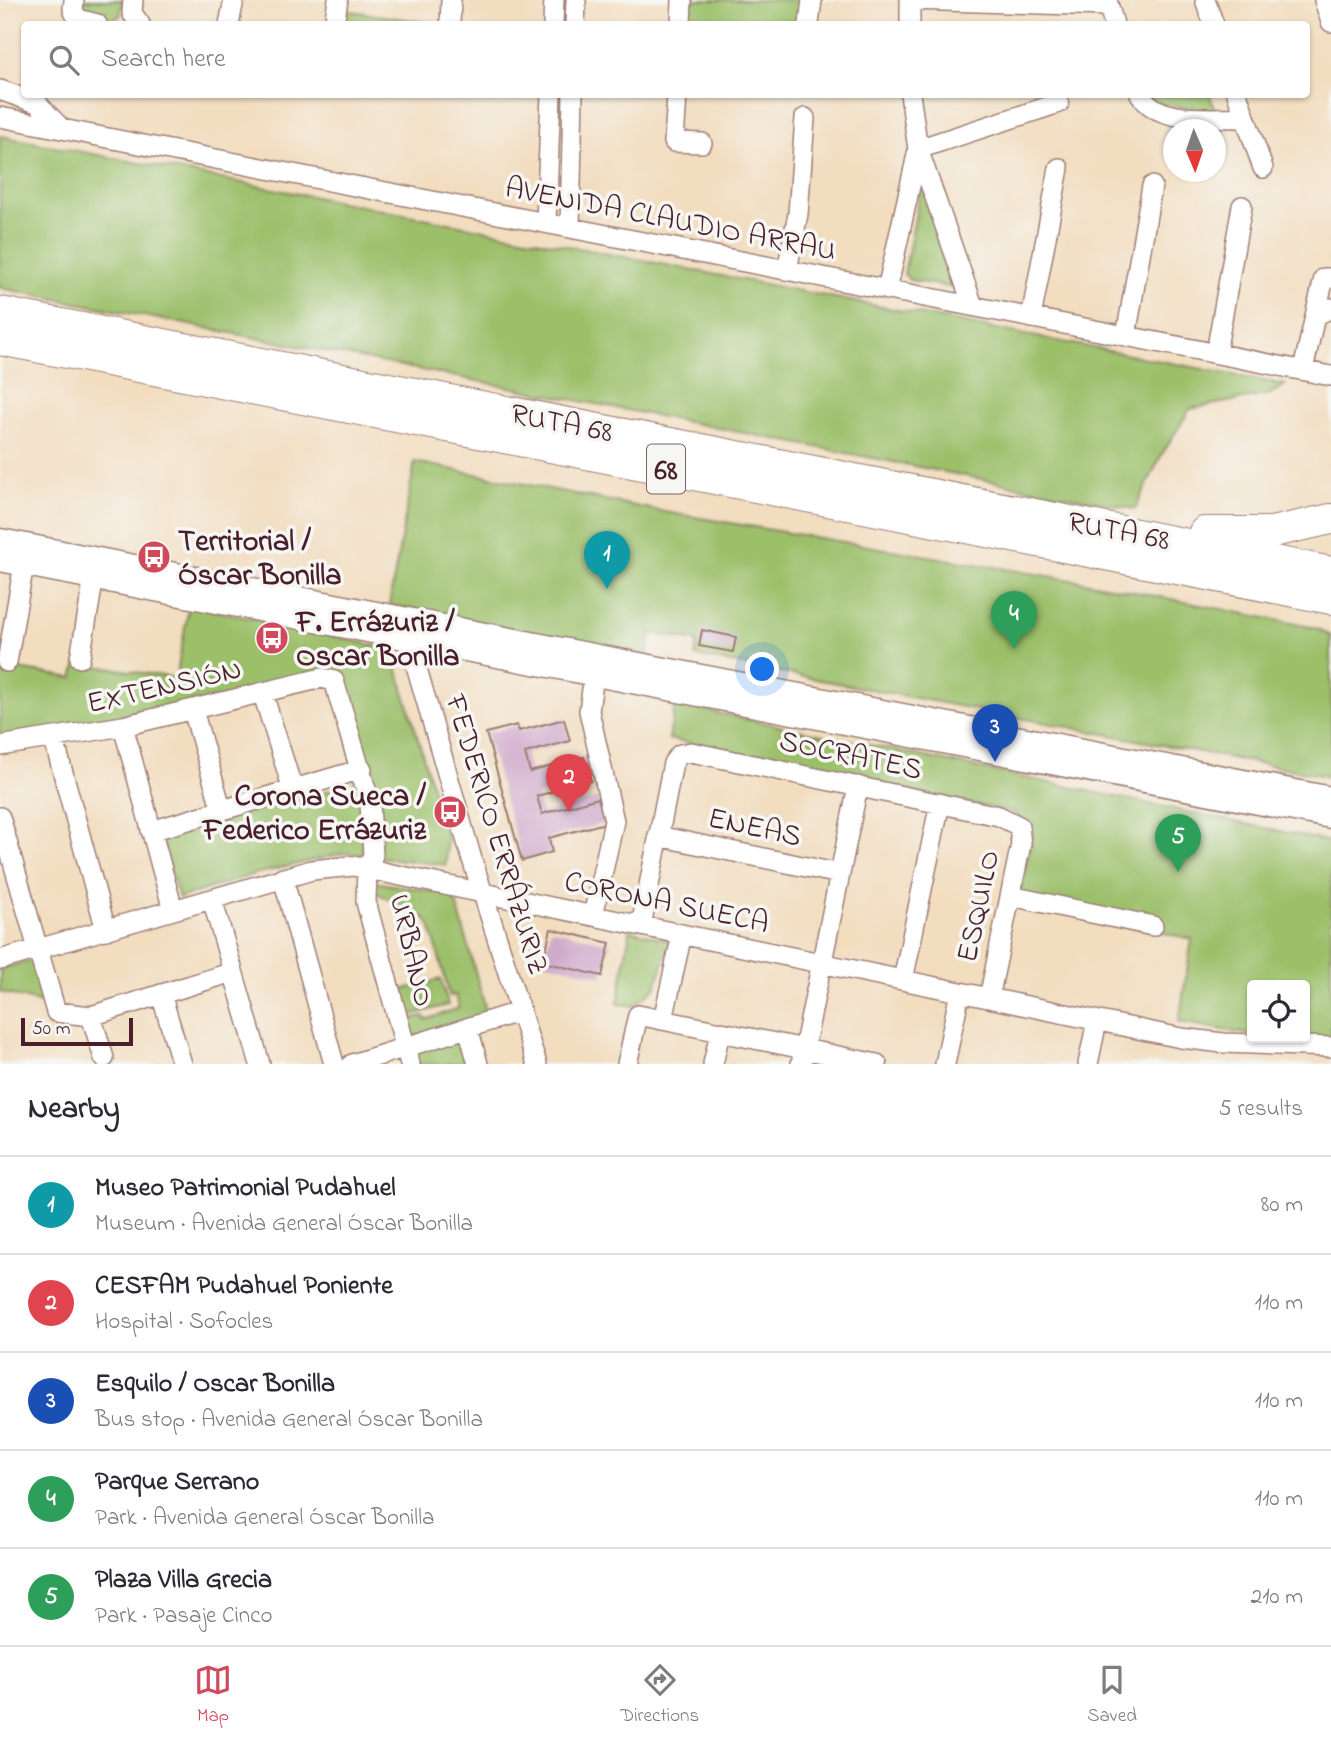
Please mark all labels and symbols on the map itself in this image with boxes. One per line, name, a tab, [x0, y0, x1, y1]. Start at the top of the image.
north arrow	[1163, 119, 1226, 182]
street label: AVENIDA CLAUDIO ARRAU	[501, 167, 840, 275]
street label: RUTA 68	[507, 394, 616, 456]
road number: 68	[647, 444, 685, 494]
street label: RUTA 68	[1064, 502, 1173, 564]
place label: Territorial / Óscar Bonilla	[178, 521, 342, 599]
pin: 1	[584, 531, 630, 589]
bus stop icon: Territorial / Óscar Bonilla	[135, 538, 173, 576]
pin: 4	[991, 591, 1037, 649]
place label: F. Errázuriz / Oscar Bonilla	[294, 602, 460, 680]
bus stop icon: F. Errázuriz / Oscar Bonilla	[253, 619, 291, 657]
street label: EXTENSIÓN	[83, 649, 246, 727]
your location	[745, 652, 779, 686]
street label: FEDERICO ERRÁZURIZ	[431, 688, 559, 980]
pin: 3	[972, 704, 1018, 762]
street label: SOCRATES	[775, 720, 926, 794]
pin: 2	[546, 754, 592, 812]
place label: Corona Sueca / Federico Errázuriz	[201, 776, 427, 854]
bus stop icon: Corona Sueca / Federico Errázuriz	[431, 793, 469, 831]
street label: ENEAS	[704, 798, 805, 860]
pin: 5	[1155, 814, 1201, 872]
street label: ESQUILO	[947, 847, 1013, 967]
street label: CORONA SUECA	[560, 861, 773, 947]
street label: URBANO	[376, 890, 444, 1011]
scale bar	[21, 1015, 133, 1047]

